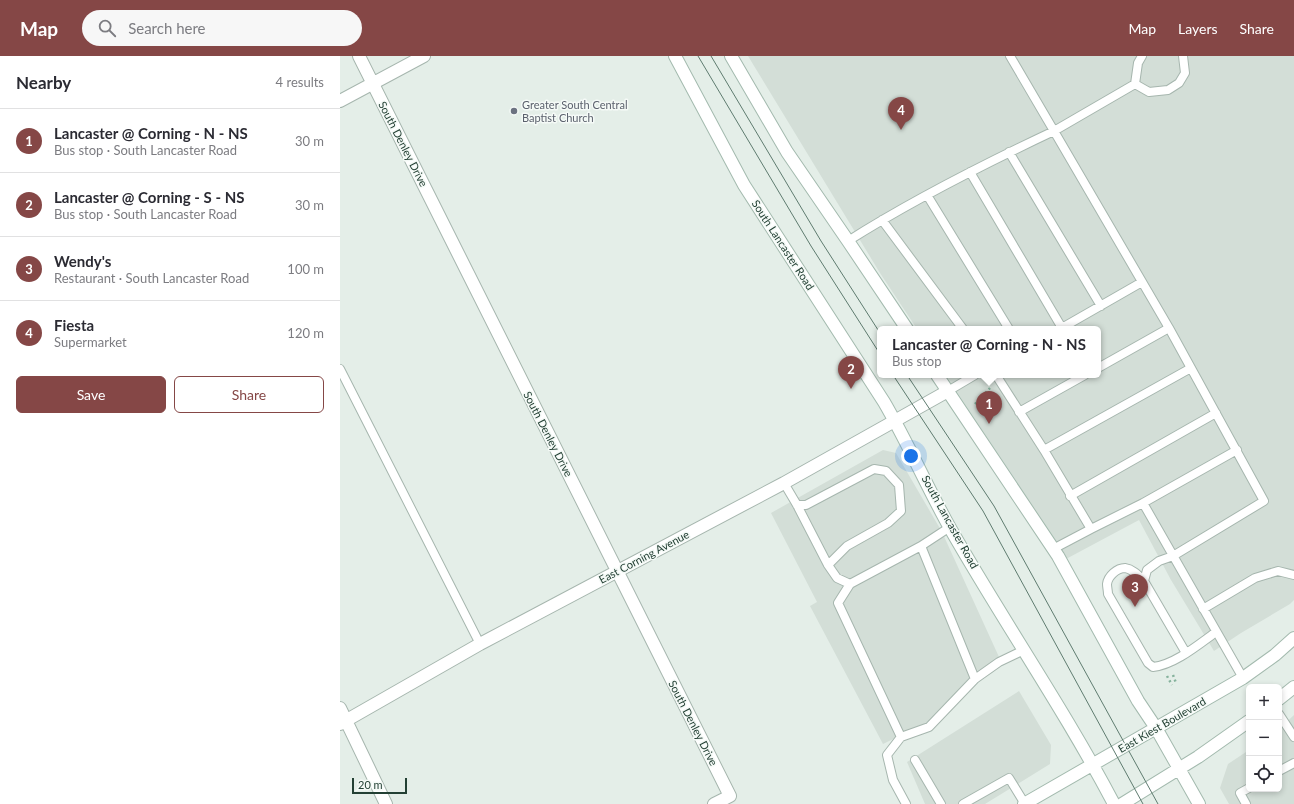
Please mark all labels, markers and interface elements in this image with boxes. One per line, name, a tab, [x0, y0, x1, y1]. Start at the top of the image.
search box	[82, 10, 362, 46]
text: Map	[20, 17, 58, 40]
icon: search	[96, 17, 118, 39]
text: Search here	[128, 19, 206, 37]
text: Map	[1128, 20, 1156, 37]
text: Layers	[1178, 20, 1218, 37]
text: Share	[1240, 20, 1274, 37]
text: Nearby	[16, 72, 71, 93]
text: 4 results	[276, 74, 324, 90]
pin: 4	[888, 97, 914, 130]
place label: Greater South Central Baptist Church	[522, 98, 627, 124]
street label: South Denley Drive	[376, 99, 431, 189]
marker: Greater South Central Baptist Church	[509, 106, 519, 116]
text: Lancaster @ Corning - N - NS	[54, 124, 248, 142]
text: 1	[25, 133, 33, 149]
text: 30 m	[295, 133, 324, 149]
text: Bus stop · South Lancaster Road	[54, 142, 237, 158]
text: Lancaster @ Corning - S - NS	[54, 188, 244, 206]
text: 2	[25, 197, 33, 213]
text: 30 m	[295, 197, 324, 213]
street label: South Lancaster Road	[749, 197, 817, 292]
text: Bus stop · South Lancaster Road	[54, 206, 237, 222]
text: Wendy's	[54, 252, 111, 270]
text: 3	[25, 261, 33, 277]
text: 100 m	[287, 261, 324, 277]
text: Restaurant · South Lancaster Road	[54, 270, 249, 286]
text: Fiesta	[54, 316, 94, 334]
text: 4	[25, 325, 33, 341]
text: 120 m	[287, 325, 324, 341]
popup	[877, 326, 1101, 378]
text: Supermarket	[54, 334, 127, 350]
text: Lancaster @ Corning - N - NS	[892, 335, 1086, 353]
text: Bus stop	[892, 353, 941, 369]
pin: 2	[838, 356, 864, 389]
button: Save	[16, 376, 166, 413]
button: Share	[174, 376, 324, 413]
street label: South Denley Drive	[521, 389, 576, 479]
pin: 1	[976, 391, 1002, 424]
your location	[901, 446, 921, 466]
street label: South Lancaster Road	[919, 473, 981, 571]
street label: East Corning Avenue	[596, 527, 691, 586]
pin: 3	[1122, 574, 1148, 607]
street label: South Denley Drive	[666, 678, 721, 768]
map controls	[1246, 684, 1282, 792]
button: +	[1246, 684, 1282, 720]
street label: East Kiest Boulevard	[1116, 694, 1208, 755]
button: −	[1246, 720, 1282, 756]
button: locate	[1246, 756, 1282, 792]
scale bar	[352, 776, 407, 795]
text: 20 m	[358, 778, 383, 791]

